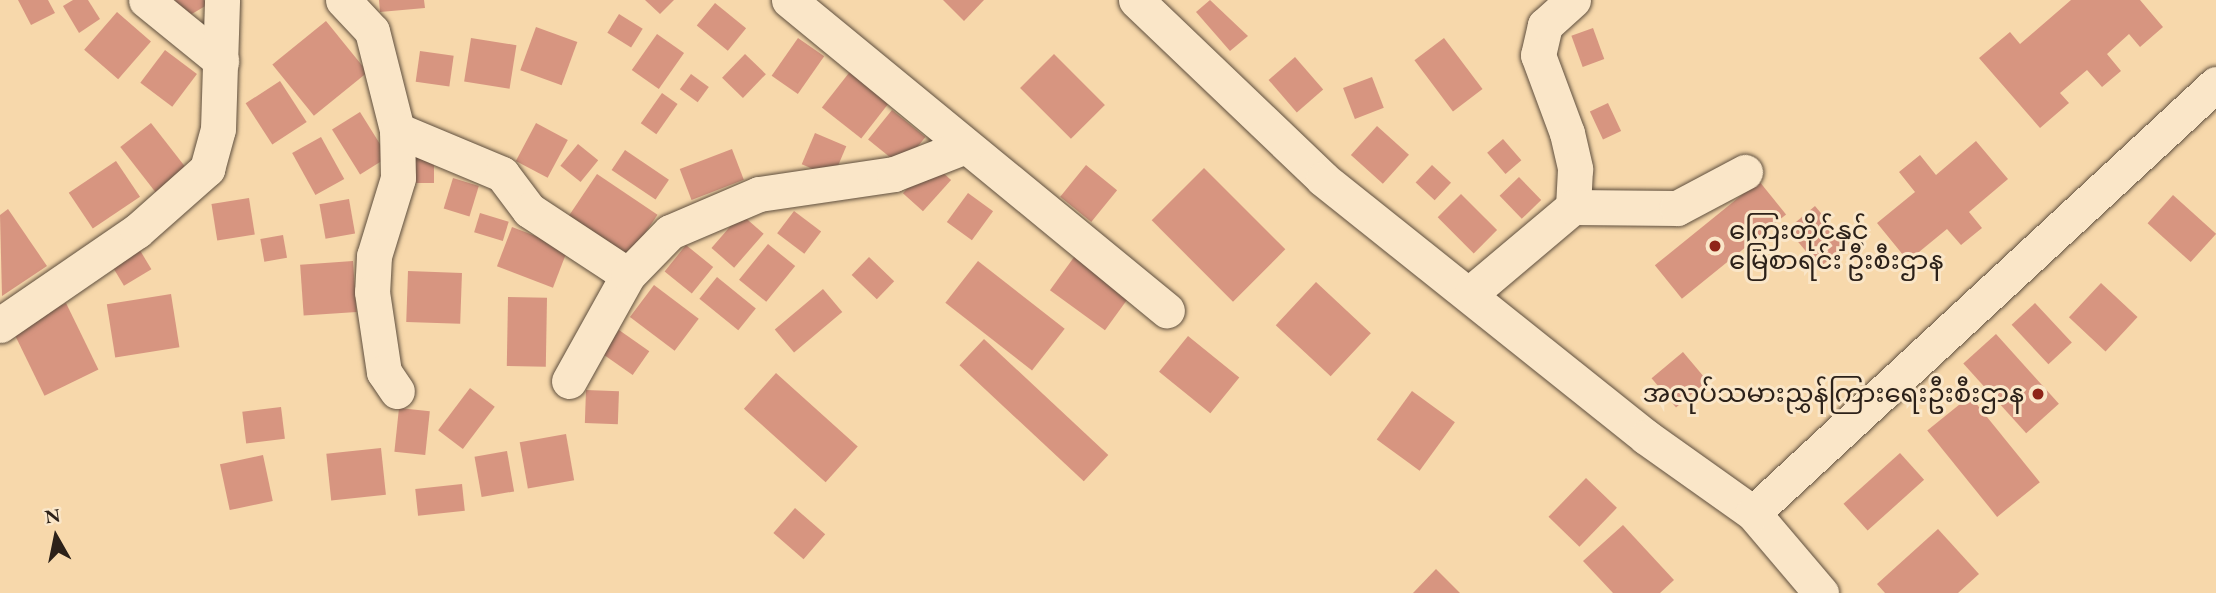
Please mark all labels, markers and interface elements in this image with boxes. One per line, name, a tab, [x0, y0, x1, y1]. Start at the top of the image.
place label: ကြေးတိုင်နှင့် မြေစာရင်း ဦးစီးဌာန	[1729, 215, 1943, 276]
marker: ကြေးတိုင်နှင့် မြေစာရင်း ဦးစီးဌာန	[1707, 238, 1723, 254]
place label: အလုပ်သမားညွှန်ကြားရေးဦးစီးဌာန	[1643, 378, 2024, 410]
marker: အလုပ်သမားညွှန်ကြားရေးဦးစီးဌာန	[2030, 386, 2046, 402]
north arrow	[21, 502, 91, 572]
text: N	[43, 502, 62, 529]

